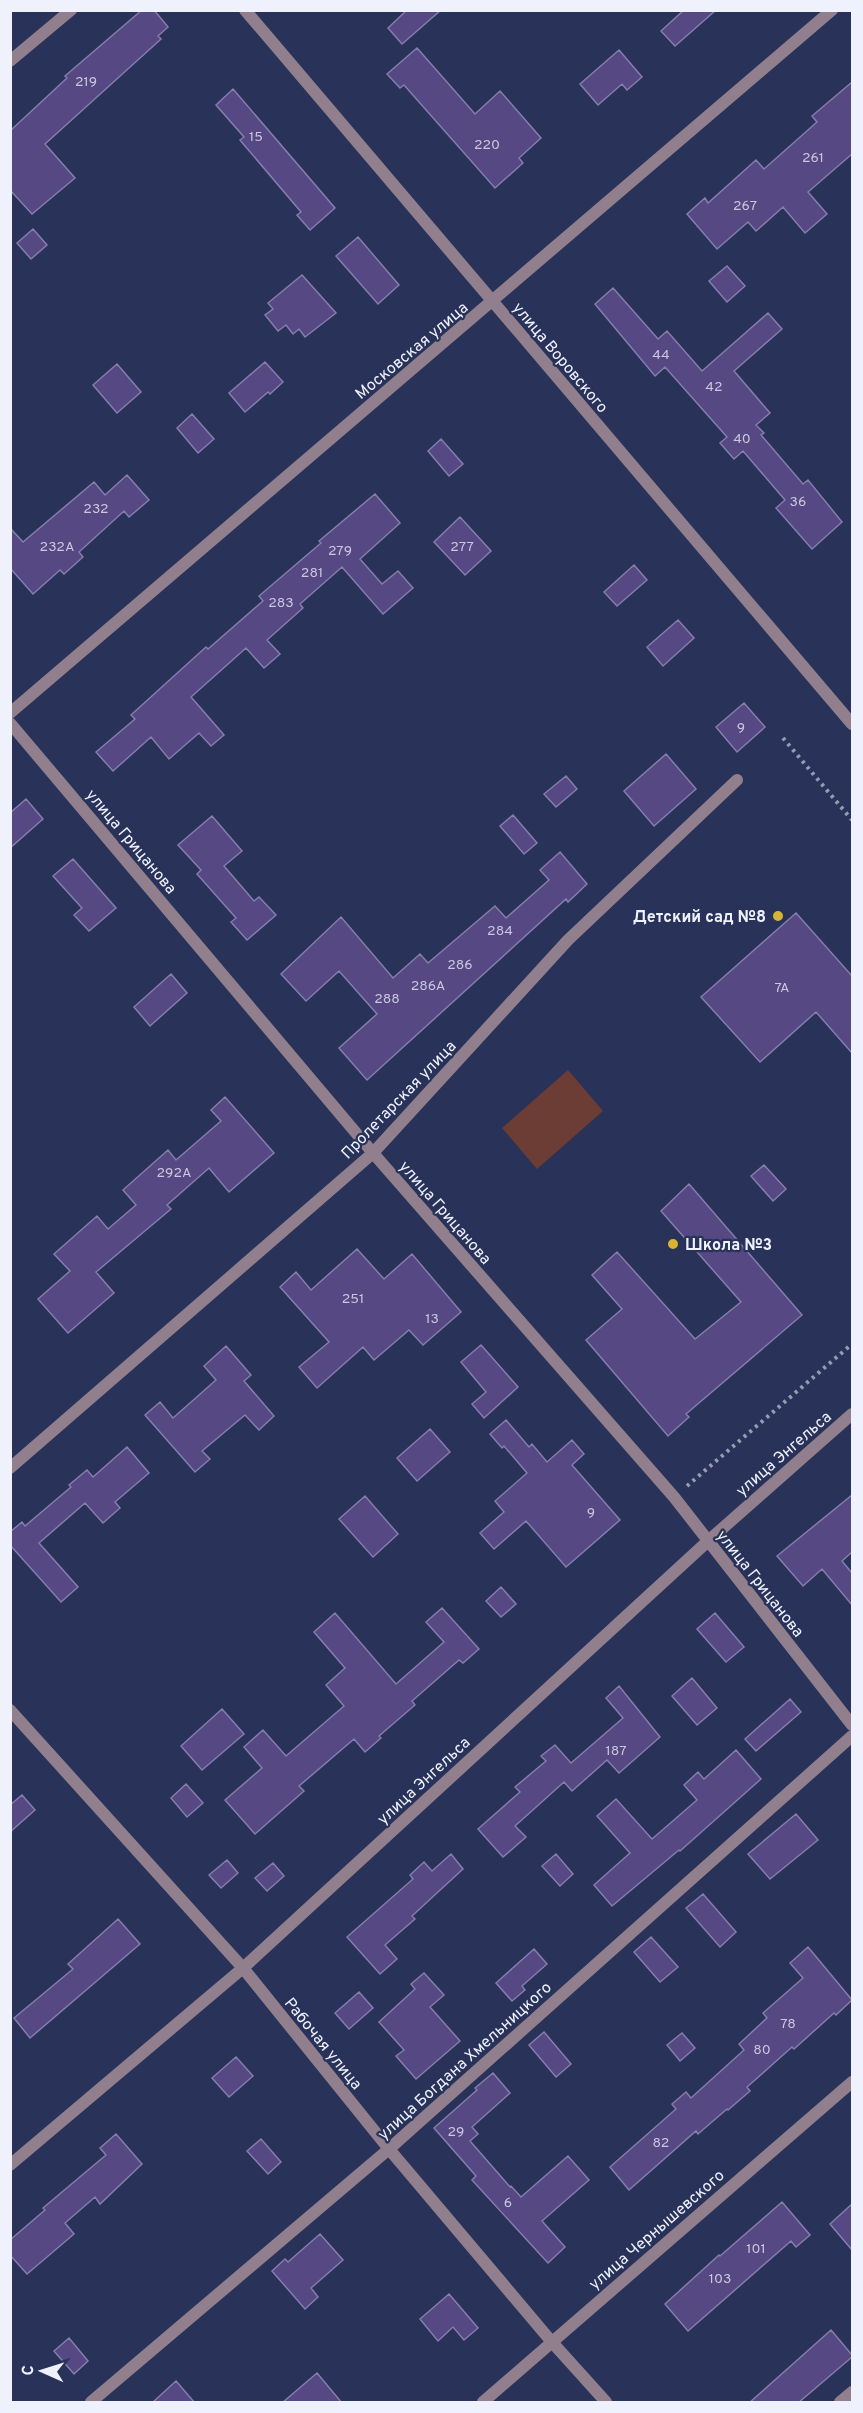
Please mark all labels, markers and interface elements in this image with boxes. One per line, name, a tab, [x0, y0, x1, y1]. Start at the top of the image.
house number: 219	[75, 74, 97, 91]
house number: 15	[249, 129, 263, 146]
house number: 220	[474, 137, 500, 154]
house number: 261	[802, 150, 824, 167]
house number: 267	[733, 198, 757, 215]
street label: Московская улица	[352, 298, 473, 405]
street label: улица Воровского	[507, 299, 612, 418]
house number: 44	[652, 347, 670, 364]
house number: 42	[705, 379, 723, 396]
house number: 40	[733, 431, 751, 448]
house number: 36	[790, 494, 806, 511]
house number: 232	[83, 501, 109, 518]
house number: 232А	[40, 539, 74, 556]
house number: 277	[450, 539, 474, 556]
house number: 279	[328, 543, 352, 560]
house number: 281	[301, 565, 323, 582]
house number: 283	[268, 595, 294, 612]
house number: 9	[737, 720, 745, 737]
street label: улица Грицанова	[81, 786, 180, 899]
place label: Детский сад №8	[633, 908, 766, 928]
marker: Детский сад №8	[771, 909, 785, 923]
house number: 284	[487, 923, 513, 940]
house number: 286	[447, 957, 473, 974]
house number: 286А	[411, 978, 445, 995]
house number: 7А	[774, 980, 790, 997]
house number: 288	[374, 991, 400, 1008]
street label: Пролетарская улица	[338, 1037, 461, 1164]
street label: улица Грицанова	[394, 1157, 495, 1269]
house number: 292А	[157, 1165, 192, 1182]
place label: Школа №3	[685, 1236, 772, 1256]
marker: Школа №3	[666, 1237, 680, 1251]
house number: 251	[342, 1291, 364, 1308]
house number: 13	[425, 1311, 439, 1328]
street label: улица Энгельса	[732, 1408, 836, 1501]
house number: 9	[587, 1505, 595, 1522]
street label: улица Грицанова	[711, 1527, 808, 1642]
street label: улица Энгельса	[374, 1733, 475, 1830]
house number: 187	[606, 1743, 626, 1760]
street label: улица Богдана Хмельницкого	[374, 1978, 557, 2145]
street label: Рабочая улица	[279, 1994, 366, 2094]
house number: 78	[780, 2016, 796, 2033]
house number: 80	[753, 2042, 771, 2059]
house number: 29	[448, 2124, 464, 2141]
house number: 82	[653, 2135, 669, 2152]
street label: улица Чернышевского	[585, 2166, 729, 2295]
house number: 6	[504, 2195, 512, 2212]
house number: 101	[746, 2241, 766, 2258]
house number: 103	[709, 2271, 731, 2288]
north arrow	[12, 2341, 72, 2401]
text: С	[19, 2365, 39, 2376]

